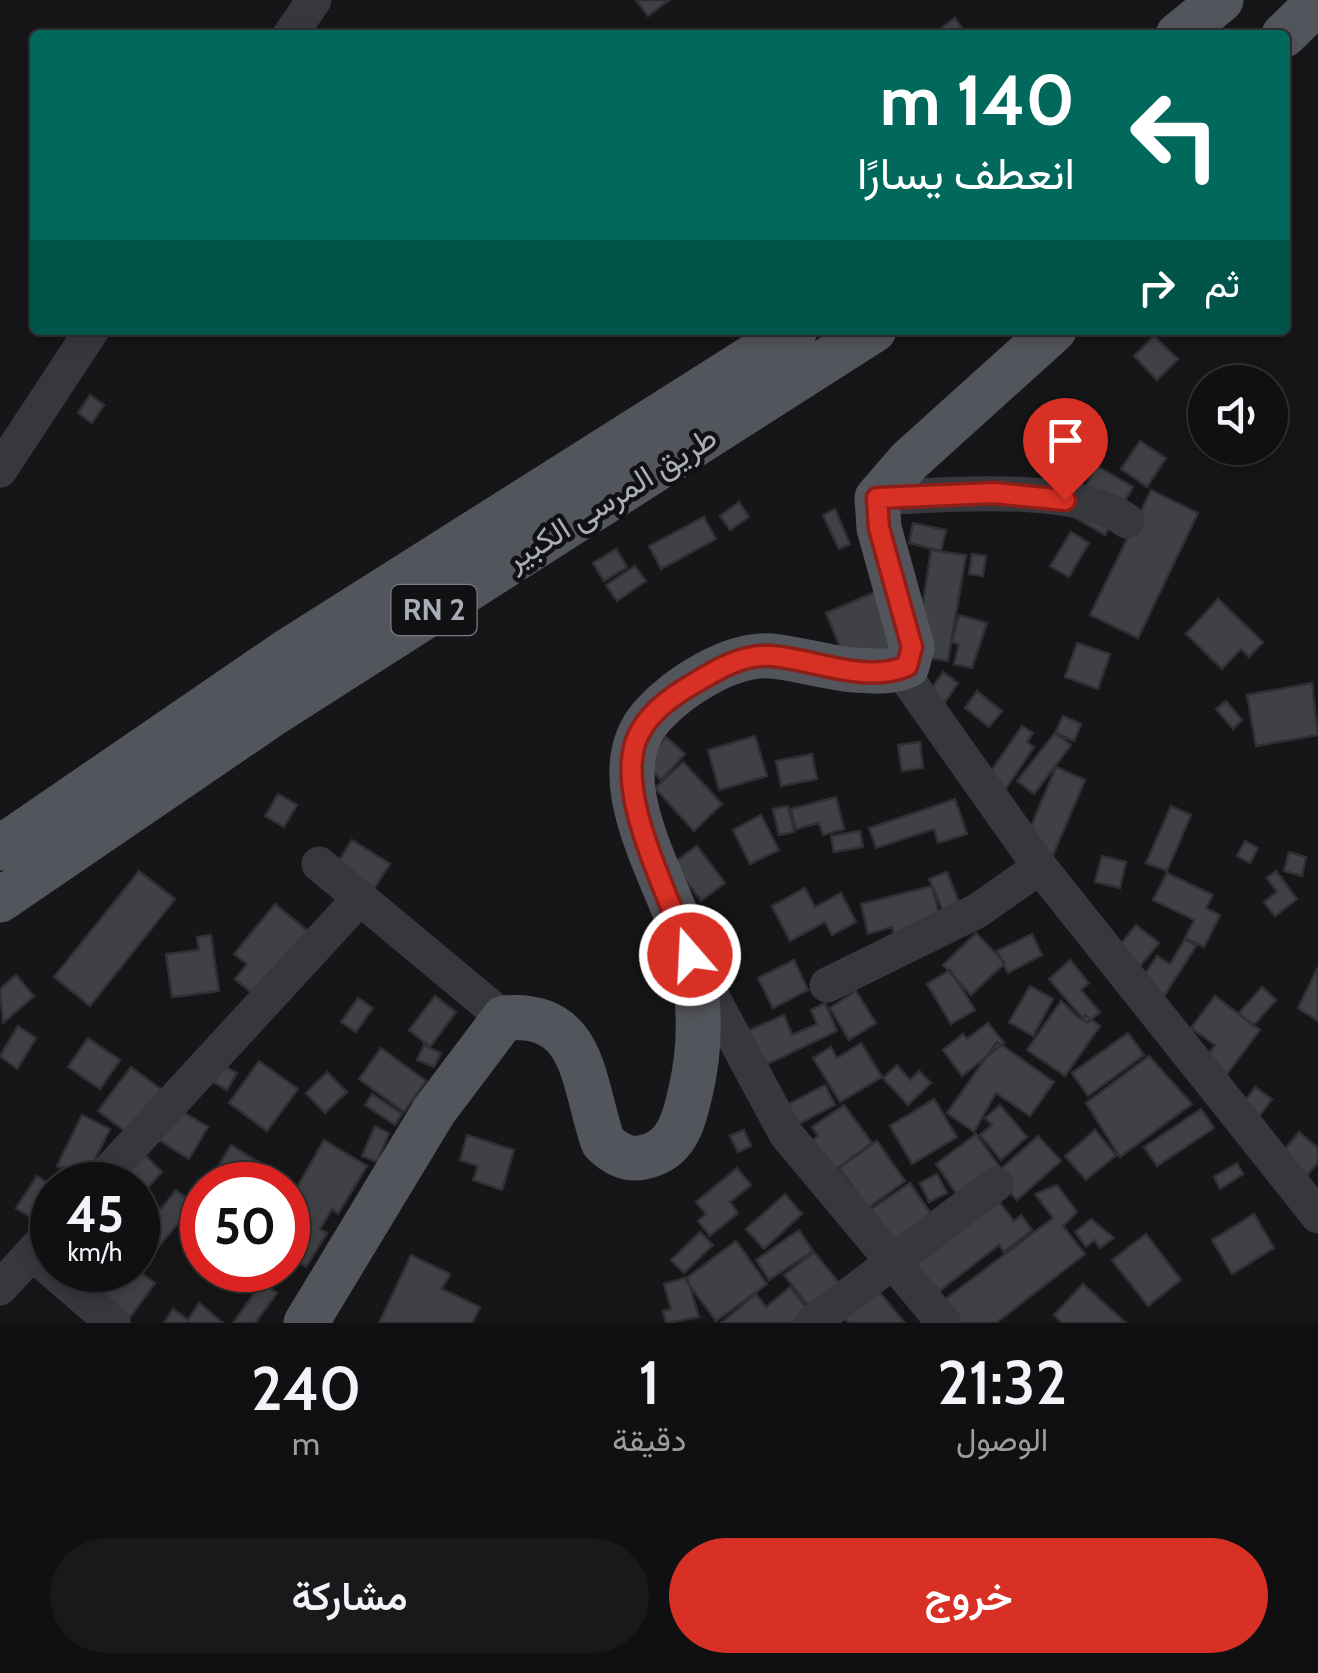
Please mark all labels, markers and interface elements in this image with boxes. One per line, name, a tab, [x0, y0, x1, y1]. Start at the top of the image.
text: 140 m	[880, 57, 1075, 143]
icon: left	[1110, 70, 1240, 200]
text: انعطف يسارًا	[857, 146, 1075, 200]
icon: right	[1129, 260, 1184, 315]
text: ثم	[1204, 260, 1240, 307]
map controls	[1188, 365, 1288, 465]
button: sound	[1188, 365, 1288, 465]
pin	[1023, 398, 1108, 501]
icon: arrive	[1038, 413, 1093, 468]
street label: طريق المرسى الكبير	[497, 417, 724, 580]
road number: RN 2	[392, 585, 476, 635]
position arrow	[638, 903, 742, 1007]
speed limit sign: 50	[180, 1162, 310, 1292]
text: 45	[66, 1184, 124, 1245]
text: km/h	[68, 1237, 122, 1267]
text: 1	[639, 1346, 660, 1419]
text: 21:32	[937, 1346, 1067, 1419]
text: 240	[251, 1352, 361, 1425]
text: دقيقة	[612, 1420, 686, 1459]
text: الوصول	[956, 1420, 1048, 1459]
text: m	[292, 1424, 320, 1463]
button: مشاركة	[50, 1538, 649, 1653]
button: خروج	[669, 1538, 1268, 1653]

